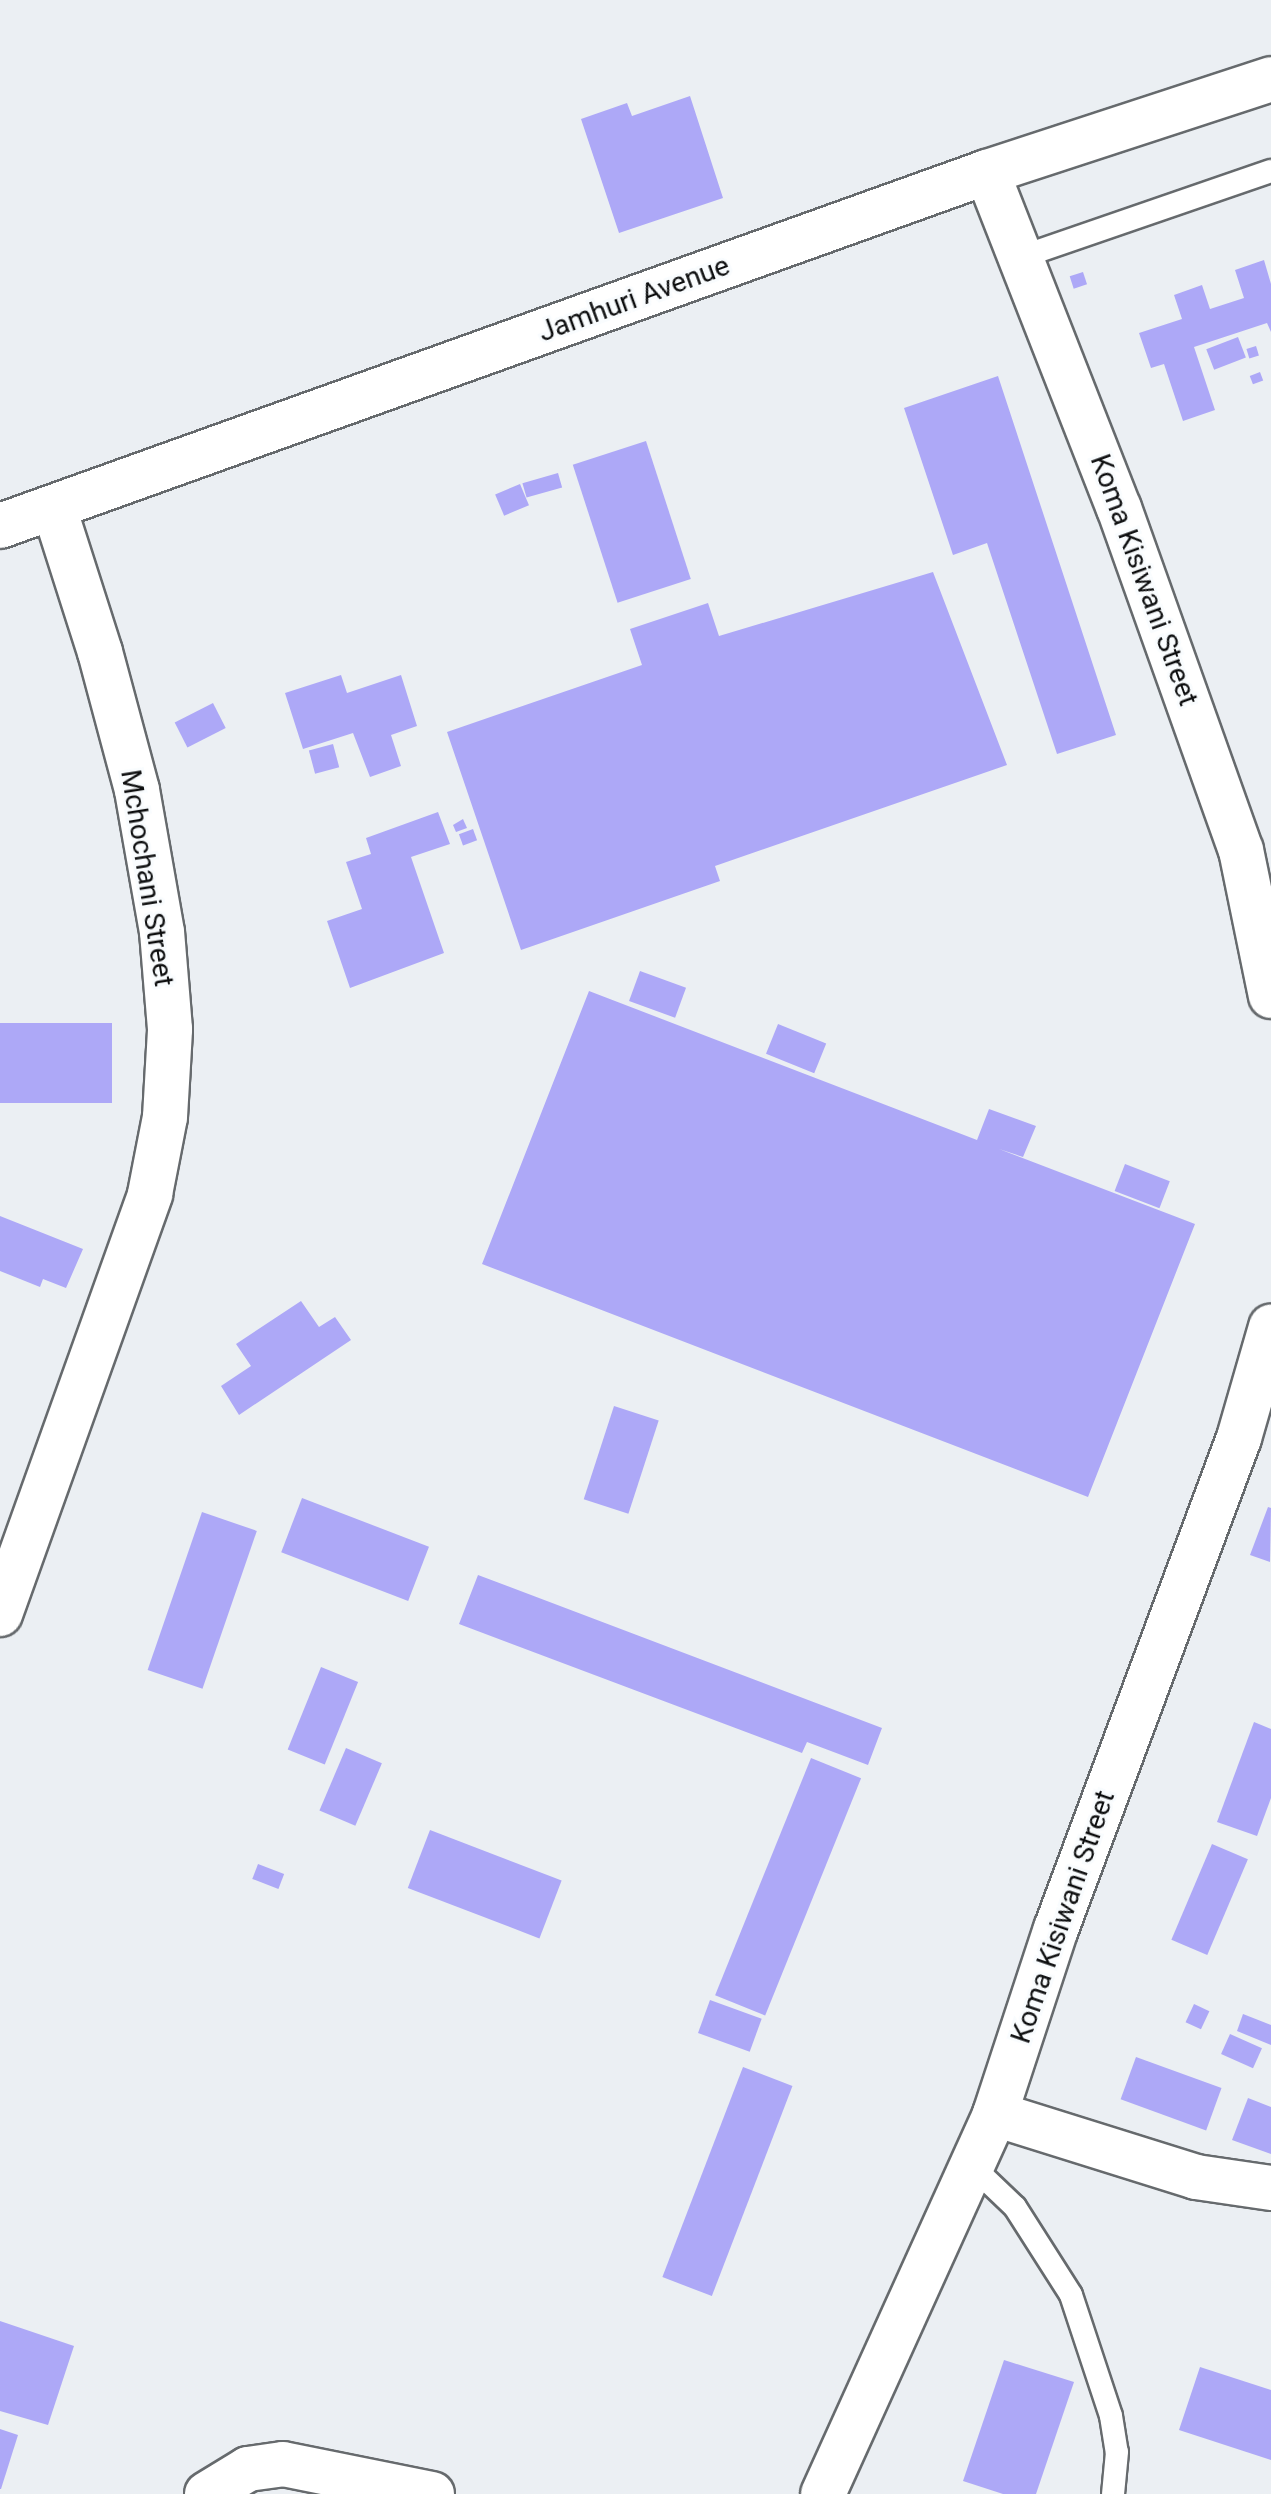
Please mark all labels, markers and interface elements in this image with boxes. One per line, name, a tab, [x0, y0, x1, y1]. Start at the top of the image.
street label: Jamhuri Avenue	[534, 249, 734, 349]
street label: Koma Kisiwani Street	[1083, 450, 1205, 710]
street label: Mchochani Street	[113, 767, 181, 989]
street label: Koma Kisiwani Street	[1004, 1786, 1122, 2048]

